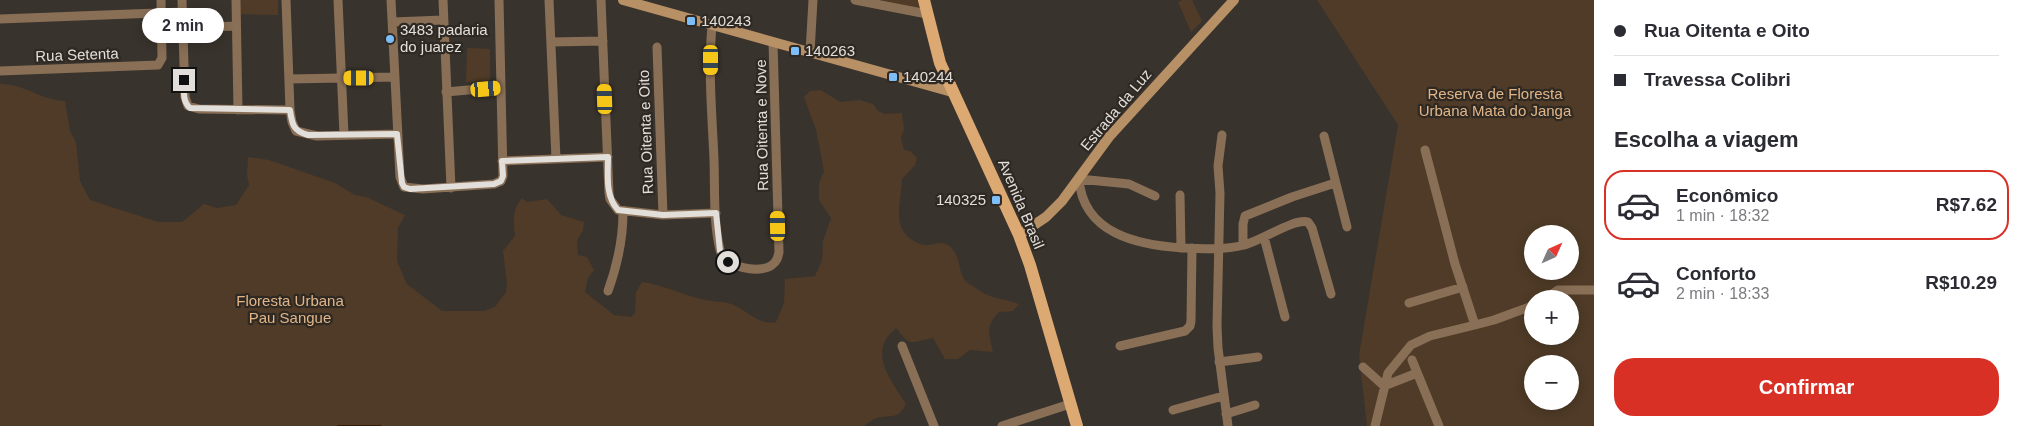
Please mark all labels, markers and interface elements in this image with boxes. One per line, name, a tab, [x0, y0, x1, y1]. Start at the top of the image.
callout: 2 min	[143, 8, 225, 42]
place label: 140243	[701, 12, 751, 29]
marker: 140243	[685, 15, 697, 27]
text: 2 min	[162, 17, 204, 34]
text: Rua Oitenta e Oito	[1644, 20, 1810, 41]
place label: 3483 padaria do juarez	[400, 21, 488, 55]
marker: 3483 padaria do juarez	[384, 33, 396, 45]
place label: 140263	[805, 42, 855, 59]
street label: Rua Setenta	[35, 45, 120, 64]
car	[703, 45, 718, 75]
marker: 140263	[789, 45, 801, 57]
street label: Rua Oitenta e Nove	[752, 59, 771, 191]
street label: Estrada da Luz	[1077, 66, 1155, 154]
place label: 140244	[903, 68, 953, 85]
route end	[173, 69, 195, 91]
text: Travessa Colibri	[1644, 69, 1791, 90]
street label: Rua Oitenta e Oito	[635, 70, 656, 194]
car	[344, 71, 374, 86]
marker: 140244	[887, 71, 899, 83]
car	[470, 80, 501, 98]
car	[596, 84, 613, 114]
park label: Reserva de Floresta Urbana Mata do Janga	[1419, 85, 1572, 119]
text: Escolha a viagem	[1614, 127, 1799, 152]
street label: Avenida Brasil	[995, 156, 1048, 251]
icon: car	[1616, 183, 1661, 228]
text: Econômico	[1676, 185, 1778, 206]
place label: 140325	[936, 191, 986, 208]
marker: 140325	[990, 194, 1002, 206]
text: R$7.62	[1936, 194, 1997, 215]
text: 1 min · 18:32	[1676, 207, 1769, 224]
car	[770, 211, 785, 241]
north arrow	[1524, 225, 1579, 280]
map controls	[1524, 225, 1579, 410]
route start	[717, 251, 739, 273]
icon: car	[1616, 261, 1661, 306]
text: Conforto	[1676, 263, 1756, 284]
text: R$10.29	[1925, 272, 1997, 293]
text: 2 min · 18:33	[1676, 285, 1769, 302]
button: +	[1524, 290, 1579, 345]
park label: Floresta Urbana Pau Sangue	[236, 292, 344, 326]
button: −	[1524, 355, 1579, 410]
button: Confirmar	[1614, 358, 1999, 416]

